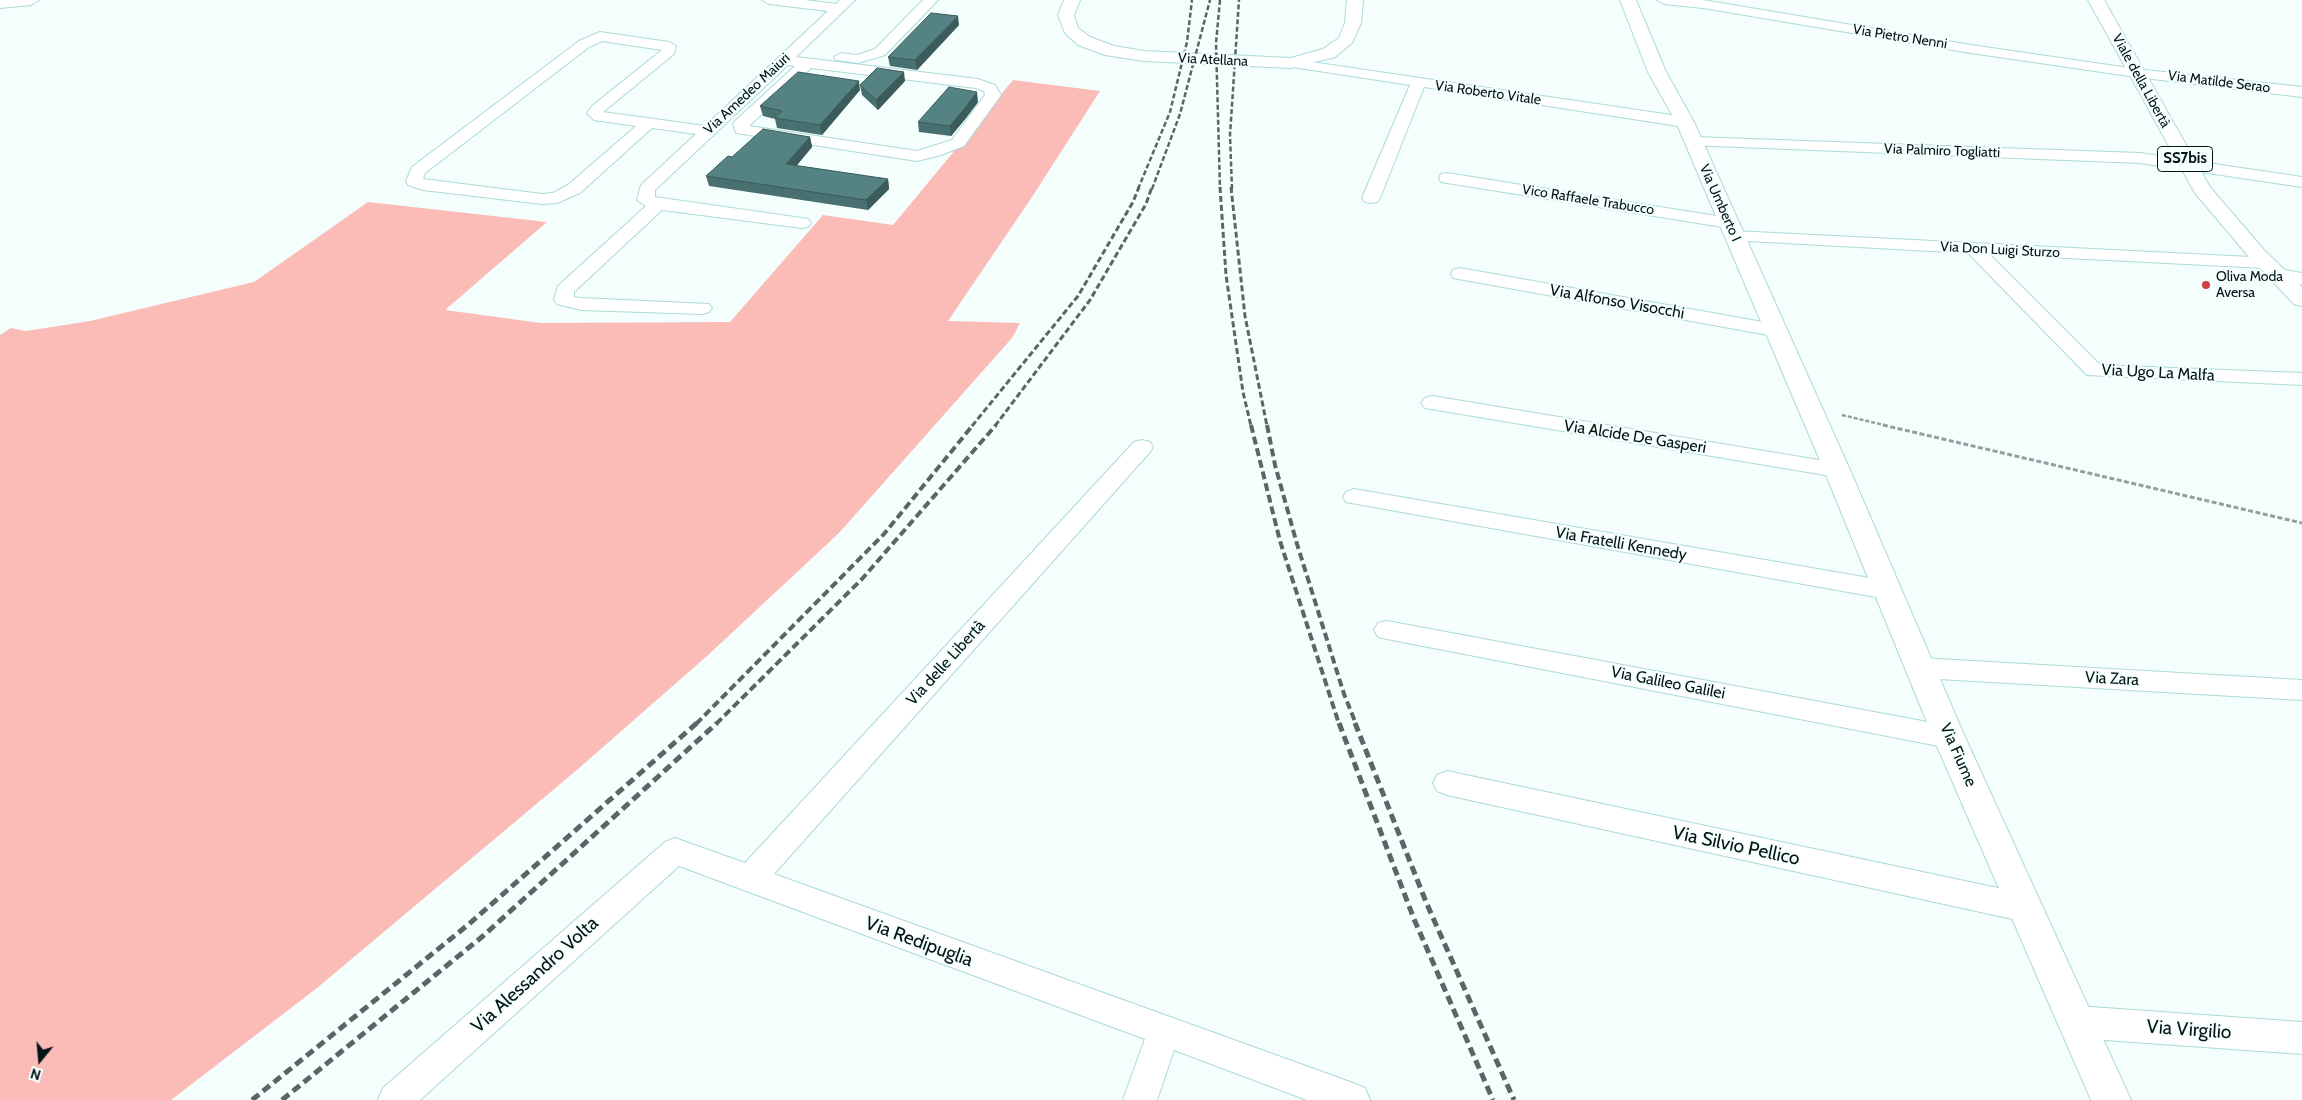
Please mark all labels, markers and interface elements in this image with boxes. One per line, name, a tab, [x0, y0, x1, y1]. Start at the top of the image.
street label: Via Pietro Nenni	[1852, 21, 1948, 53]
street label: Viale della Libertà	[2108, 31, 2174, 131]
street label: Via Amedeo Maiuri	[700, 50, 794, 138]
street label: Via Atellana	[1178, 50, 1248, 70]
street label: Via Matilde Serao	[2167, 67, 2271, 97]
street label: Via Roberto Vitale	[1434, 77, 1542, 109]
street label: Via Palmiro Togliatti	[1884, 141, 2000, 161]
road number: SS7bis	[2158, 146, 2212, 172]
street label: Via Umberto I	[1696, 162, 1744, 244]
street label: Vico Raffaele Trabucco	[1521, 181, 1655, 219]
street label: Via Don Luigi Sturzo	[1940, 238, 2060, 262]
place label: Oliva Moda Aversa	[2216, 269, 2283, 302]
marker: Oliva Moda Aversa	[2200, 279, 2212, 291]
street label: Via Alfonso Visocchi	[1548, 281, 1686, 323]
street label: Via Ugo La Malfa	[2101, 360, 2215, 386]
street label: Via Alcide De Gasperi	[1562, 416, 1708, 458]
street label: Via Fratelli Kennedy	[1554, 523, 1688, 565]
street label: Via delle Libertà	[903, 616, 989, 710]
street label: Via Galileo Galilei	[1609, 663, 1727, 703]
street label: Via Zara	[2085, 668, 2139, 690]
street label: Via Fiume	[1936, 720, 1980, 790]
street label: Via Silvio Pellico	[1670, 821, 1802, 871]
street label: Via Alessandro Volta	[467, 912, 603, 1038]
street label: Via Redipuglia	[862, 912, 976, 972]
street label: Via Virgilio	[2146, 1016, 2232, 1044]
north arrow	[15, 1035, 65, 1085]
text: N	[28, 1064, 43, 1084]

